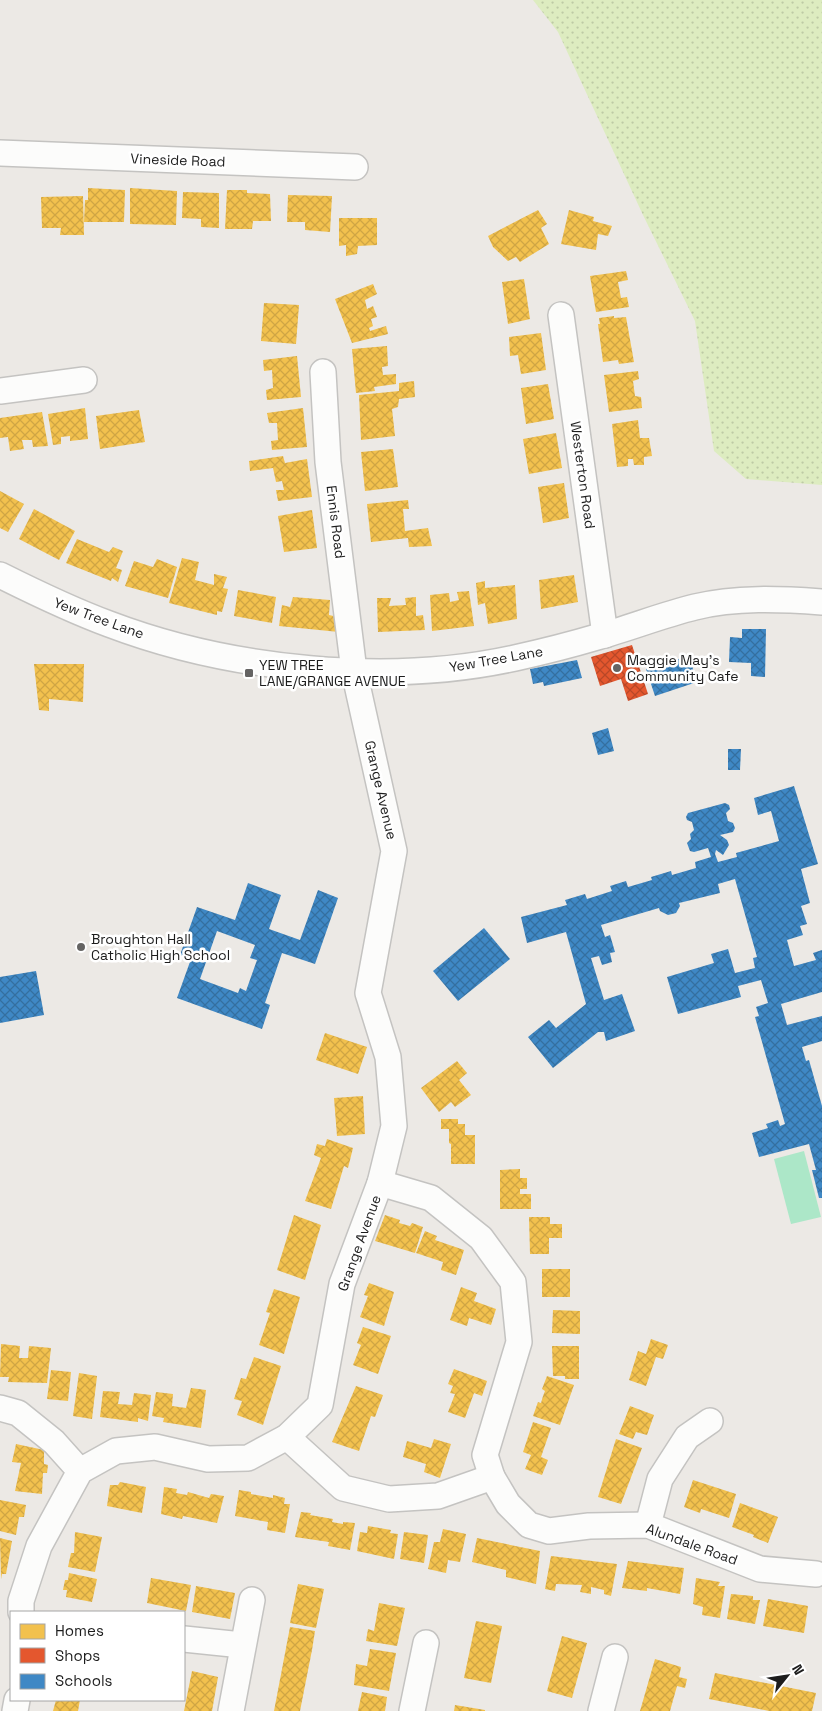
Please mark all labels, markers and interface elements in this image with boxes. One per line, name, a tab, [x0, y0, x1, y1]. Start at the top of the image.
street label: Vineside Road	[130, 149, 226, 171]
street label: Westerton Road	[567, 420, 599, 530]
street label: Ennis Road	[323, 484, 349, 560]
street label: Yew Tree Lane	[51, 593, 147, 643]
street label: Yew Tree Lane	[448, 642, 544, 676]
place label: Maggie May's Community Cafe	[627, 651, 739, 685]
place label: YEW TREE LANE/GRANGE AVENUE	[259, 656, 406, 690]
marker: Maggie May's Community Cafe	[611, 662, 623, 674]
marker: YEW TREE LANE/GRANGE AVENUE	[243, 667, 255, 679]
street label: Grange Avenue	[361, 739, 401, 841]
place label: Broughton Hall Catholic High School	[91, 930, 230, 964]
marker: Broughton Hall Catholic High School	[75, 941, 87, 953]
street label: Grange Avenue	[333, 1192, 385, 1294]
street label: Alundale Road	[644, 1519, 740, 1569]
legend	[10, 1611, 185, 1701]
text: Homes	[55, 1621, 104, 1640]
text: Shops	[55, 1646, 100, 1665]
north arrow	[762, 1651, 812, 1701]
text: N	[788, 1661, 808, 1678]
text: Schools	[55, 1671, 113, 1690]

